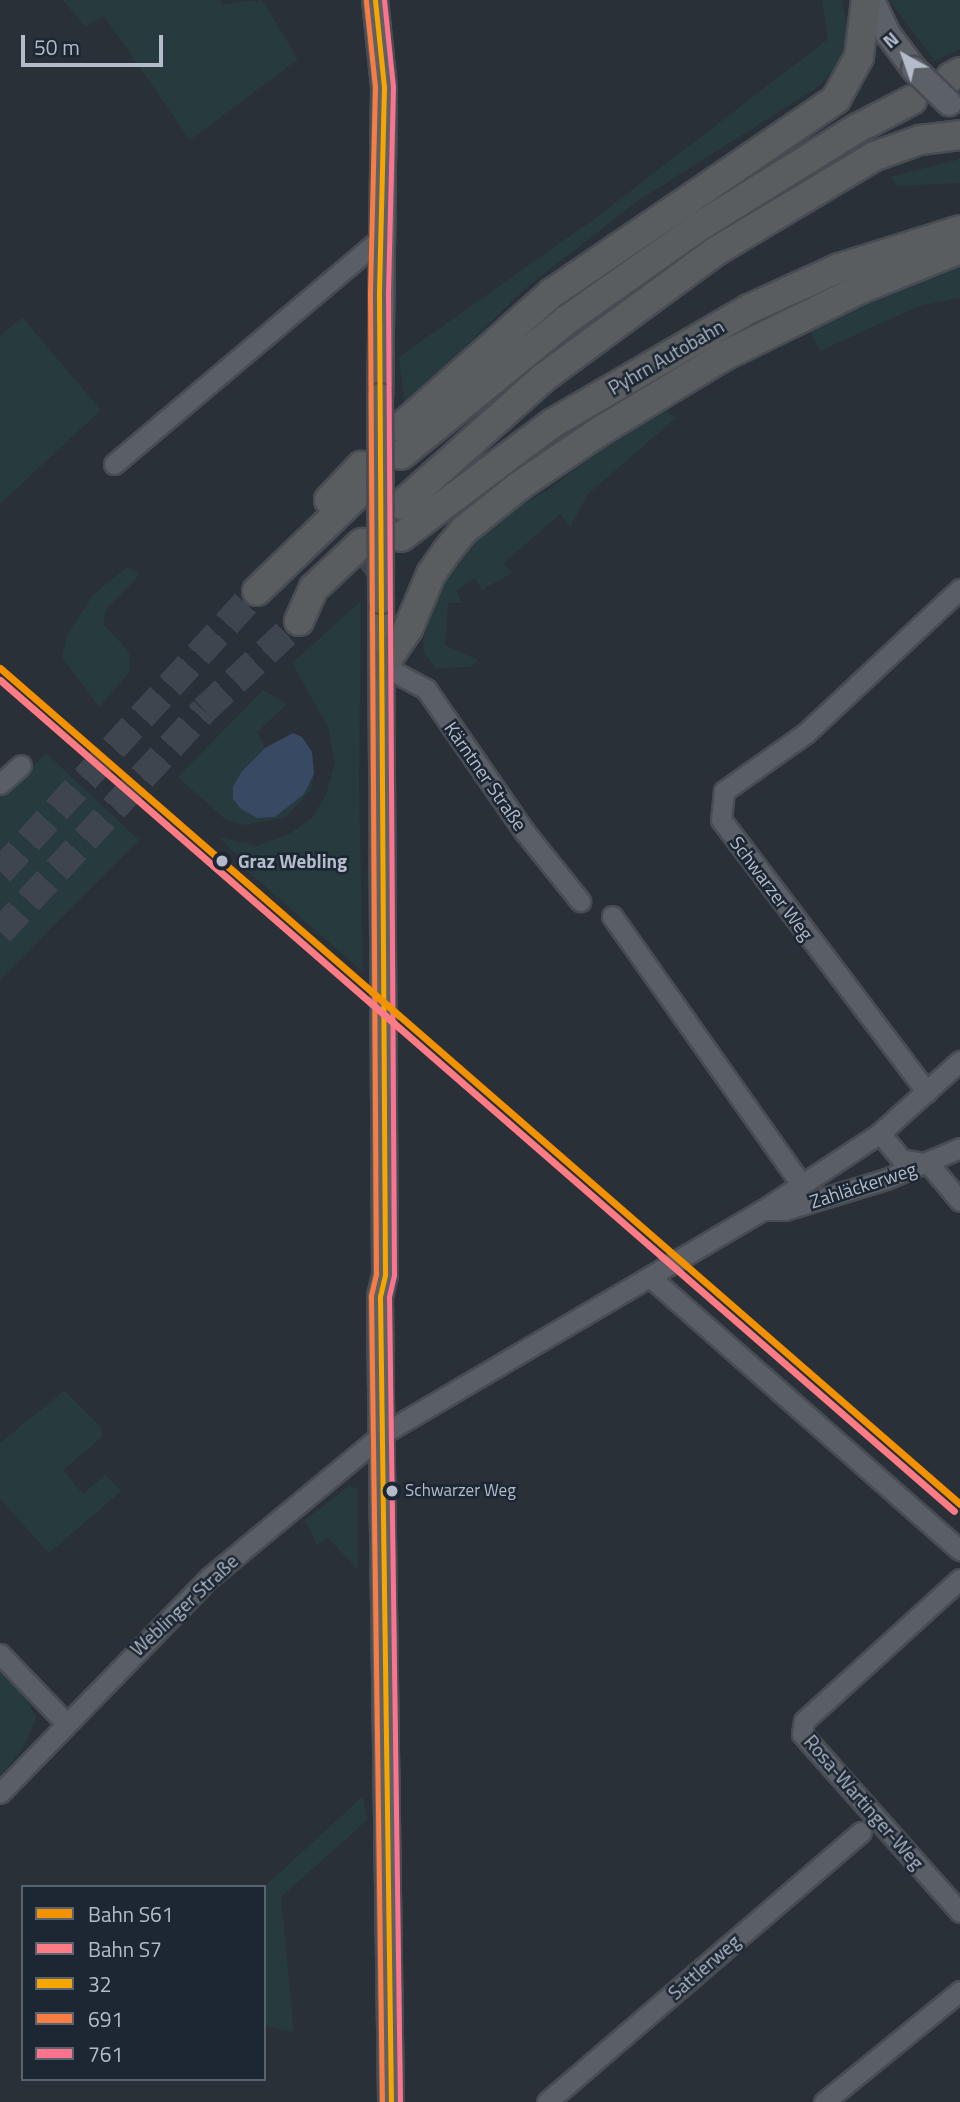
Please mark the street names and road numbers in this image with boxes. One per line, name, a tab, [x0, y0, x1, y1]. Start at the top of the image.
street label: Pyhrn Autobahn	[604, 315, 728, 399]
street label: Kärntner Straße	[440, 717, 532, 835]
street label: Schwarzer Weg	[726, 832, 818, 944]
street label: Zahläckerweg	[807, 1157, 919, 1213]
street label: Weblinger Straße	[126, 1550, 242, 1660]
street label: Rosa-Wartinger-Weg	[800, 1730, 928, 1874]
street label: Sattlerweg	[664, 1930, 744, 2004]

